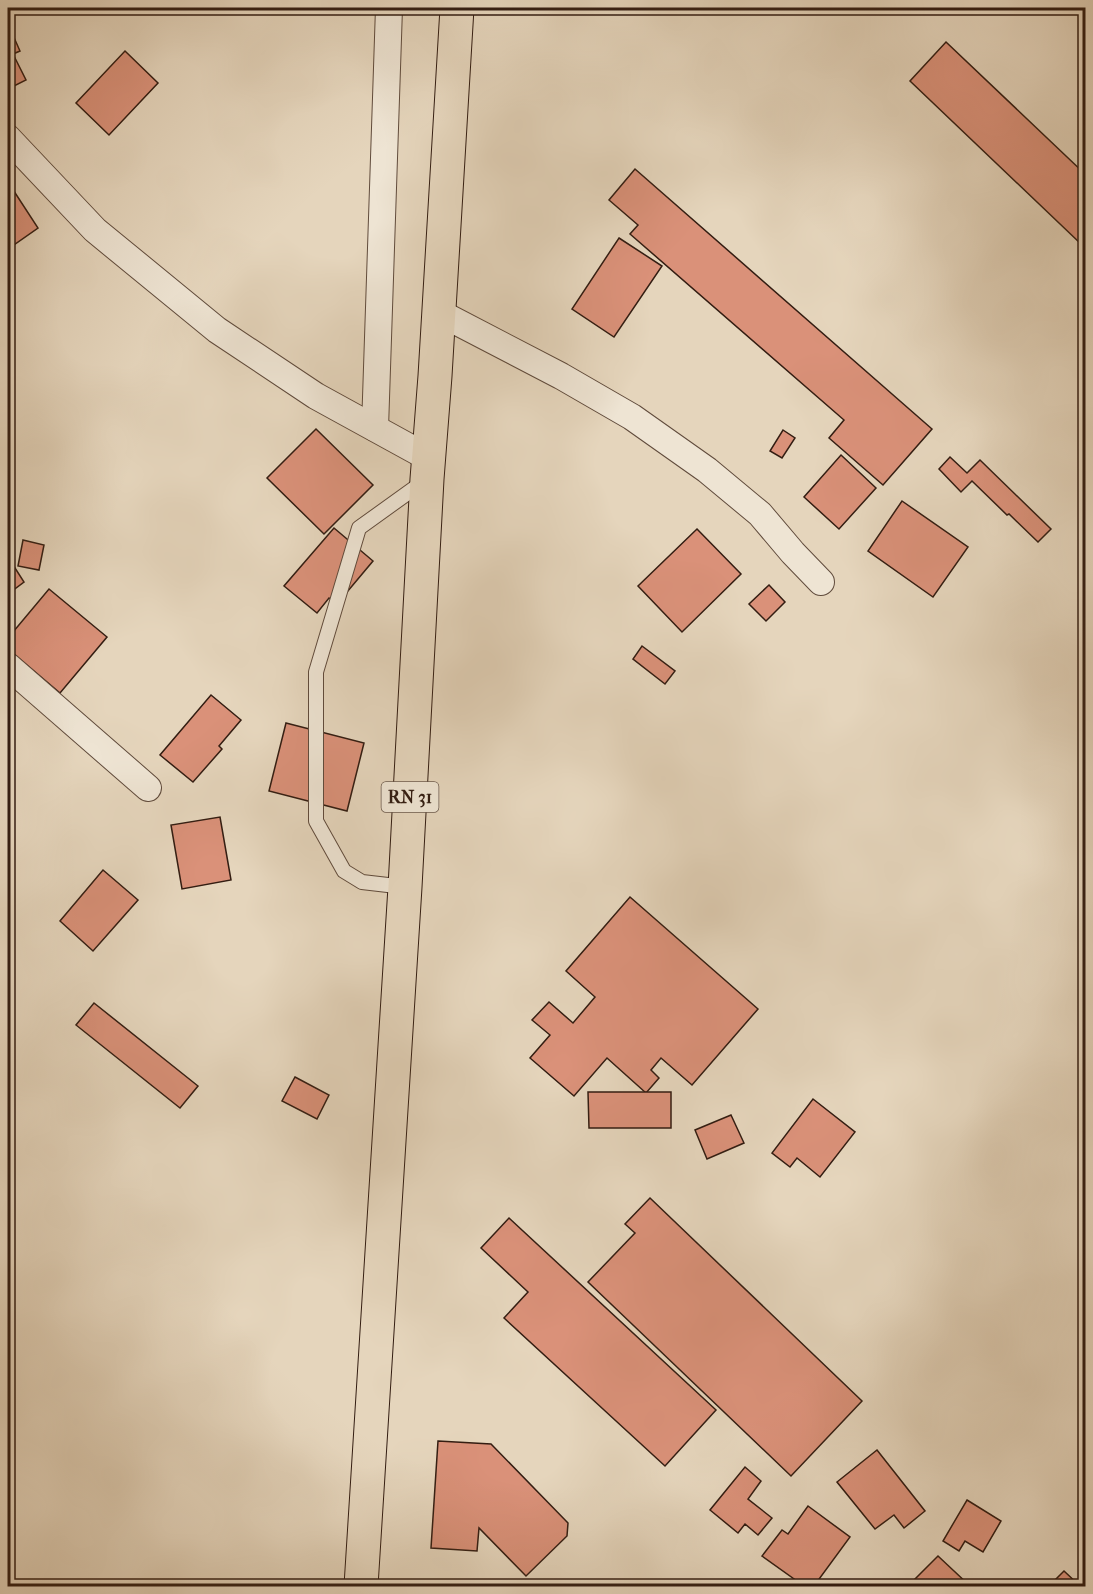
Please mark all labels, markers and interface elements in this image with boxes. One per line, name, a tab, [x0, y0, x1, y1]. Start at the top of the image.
road number: RN 31	[382, 782, 438, 812]

